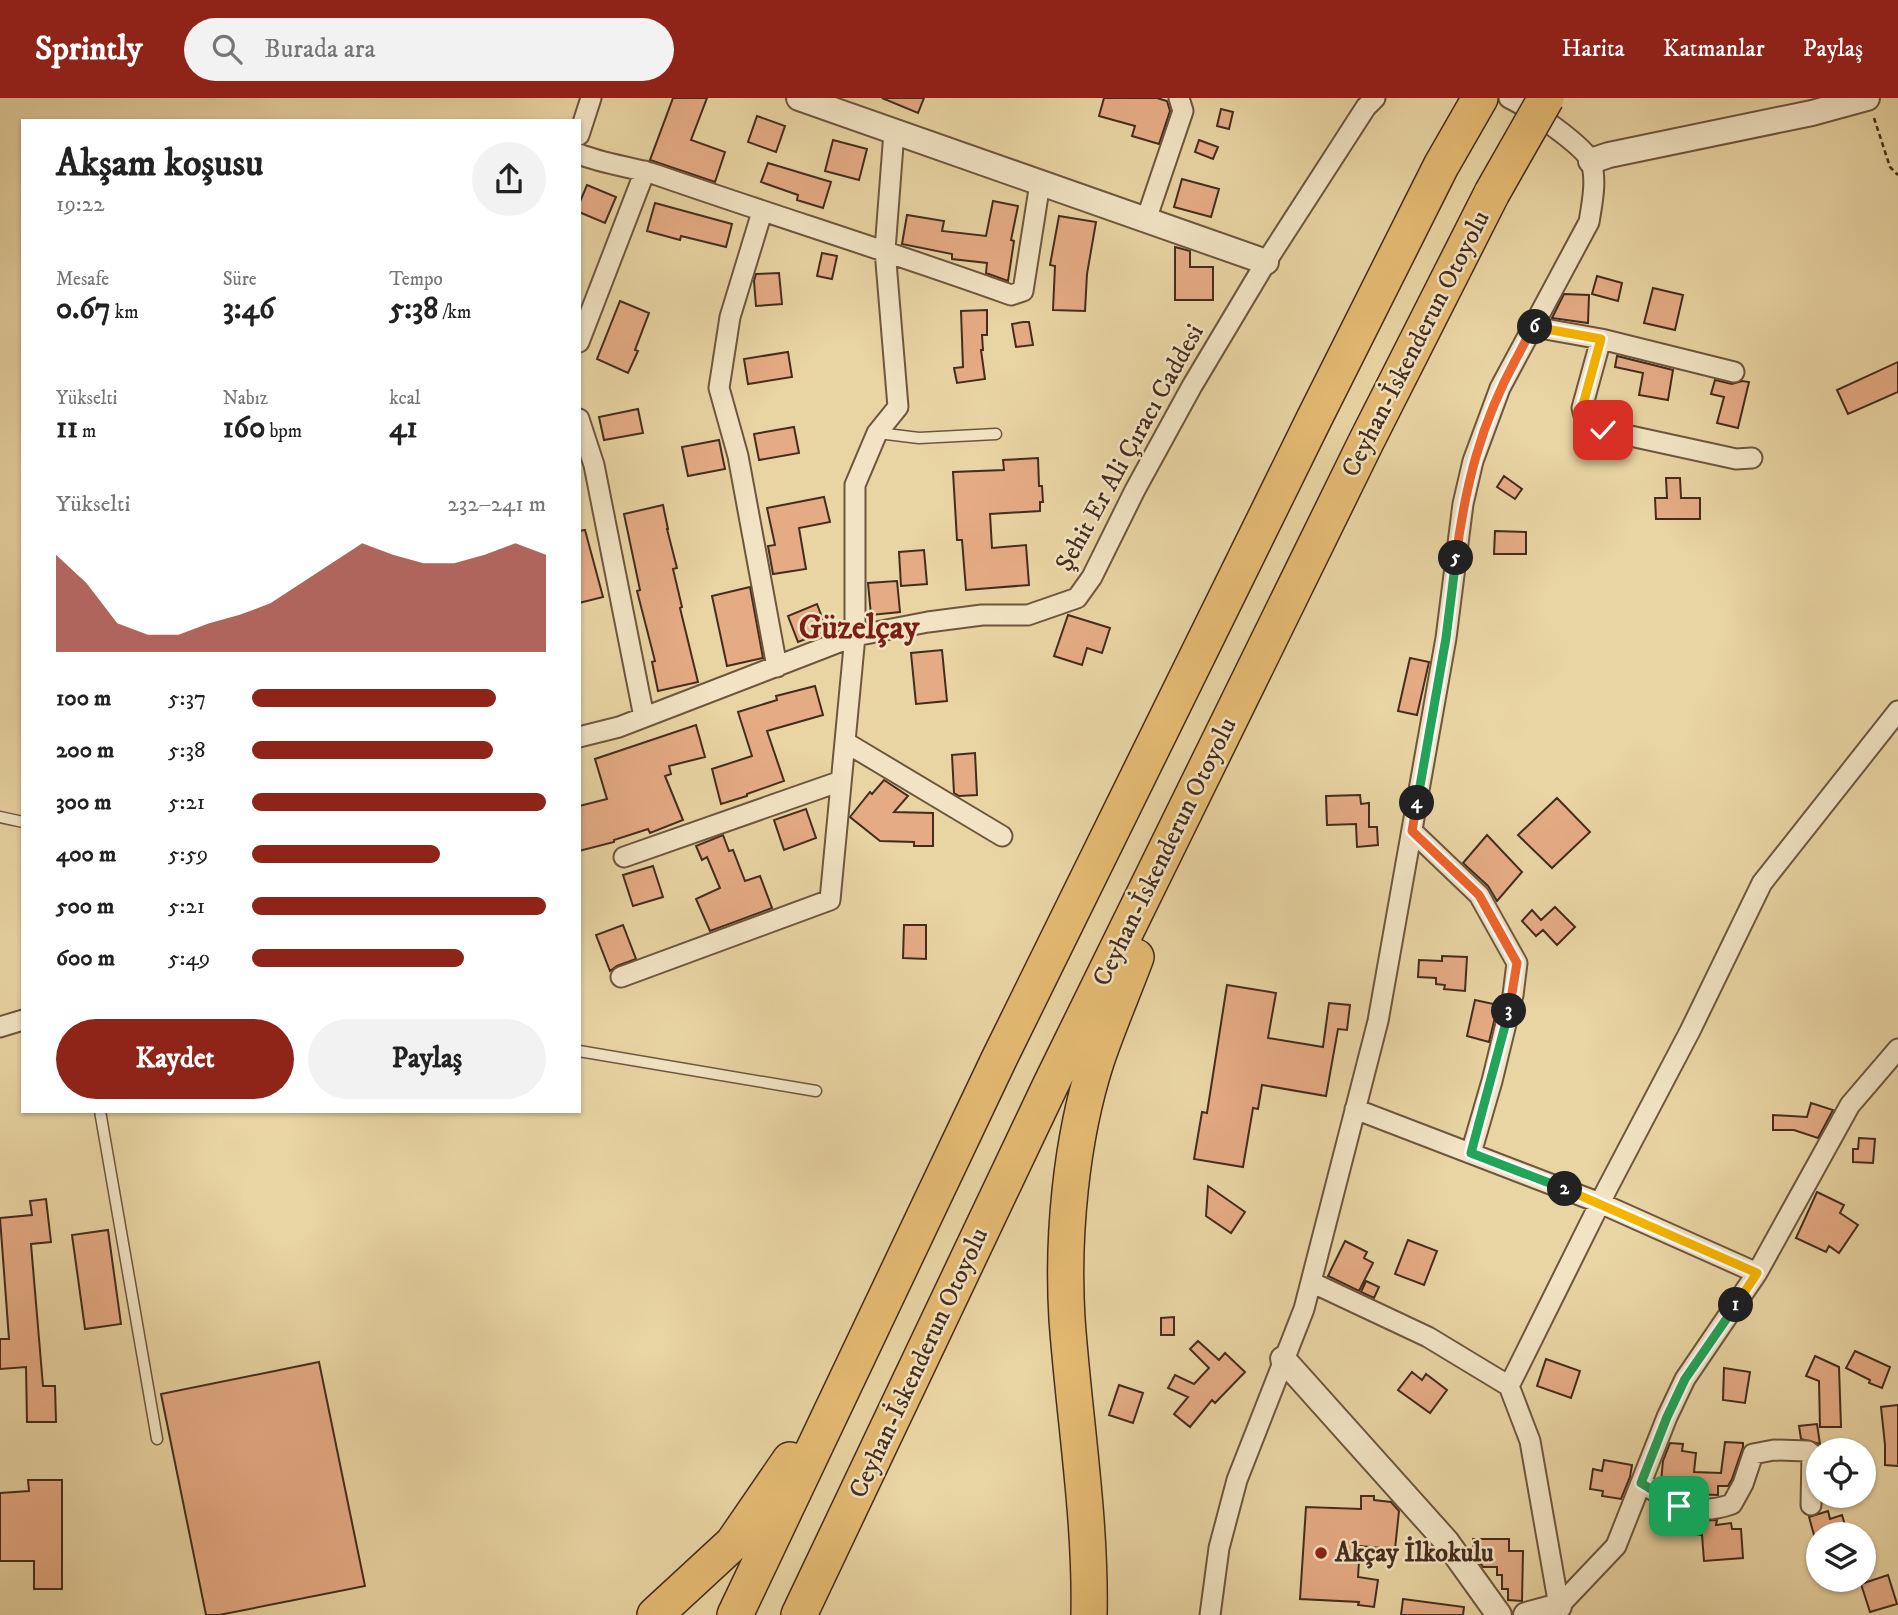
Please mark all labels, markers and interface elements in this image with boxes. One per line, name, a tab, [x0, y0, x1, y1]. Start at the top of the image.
search box	[184, 18, 674, 81]
text: Sprintly	[35, 29, 142, 70]
icon: search	[208, 30, 246, 68]
text: Burada ara	[264, 33, 375, 66]
text: Harita	[1561, 34, 1625, 64]
text: Katmanlar	[1663, 34, 1765, 64]
text: Paylaş	[1803, 34, 1863, 64]
text: Akşam koşusu	[56, 140, 264, 188]
button: share	[472, 142, 546, 216]
text: 19:22	[56, 190, 104, 219]
street label: Ceyhan-İskenderun Otoyolu	[1333, 205, 1498, 483]
text: Mesafe	[56, 268, 109, 291]
text: Süre	[223, 268, 257, 291]
text: Tempo	[389, 268, 443, 291]
text: 0.67	[56, 291, 111, 328]
text: 3:46	[223, 291, 275, 328]
text: 5:38	[389, 291, 438, 328]
text: km	[111, 301, 138, 324]
text: /km	[438, 301, 471, 324]
pin: 6	[1518, 310, 1552, 344]
text: 6	[1530, 315, 1539, 338]
street label: Şehit Er Ali Çıracı Caddesi	[1048, 319, 1212, 577]
text: Yükselti	[56, 387, 117, 410]
text: Nabız	[223, 387, 268, 410]
text: kcal	[389, 387, 421, 410]
pin	[1573, 400, 1633, 460]
text: 11	[56, 410, 78, 447]
text: 160	[223, 410, 265, 447]
text: 41	[389, 410, 418, 447]
icon: check	[1584, 411, 1622, 449]
text: m	[78, 420, 96, 443]
text: bpm	[265, 420, 302, 443]
text: Yükselti	[56, 490, 130, 519]
text: 232–241 m	[448, 490, 546, 519]
pin: 5	[1438, 540, 1474, 575]
text: 5	[1451, 546, 1460, 569]
district label: Güzelçay	[799, 608, 921, 649]
text: 100 m	[56, 684, 111, 713]
text: 5:37	[168, 684, 206, 713]
street label: Ceyhan-İskenderun Otoyolu	[1085, 712, 1244, 992]
text: 200 m	[56, 736, 114, 765]
text: 5:38	[168, 736, 206, 765]
pin: 4	[1400, 786, 1434, 820]
text: 300 m	[56, 788, 112, 817]
text: 5:21	[168, 788, 205, 817]
text: 4	[1411, 791, 1422, 814]
text: 400 m	[56, 840, 116, 869]
text: 5:59	[168, 840, 208, 869]
text: 500 m	[56, 892, 114, 921]
text: 5:21	[168, 892, 205, 921]
text: 600 m	[56, 944, 115, 973]
text: 5:49	[168, 944, 210, 973]
pin: 3	[1492, 993, 1526, 1028]
text: 3	[1505, 999, 1512, 1022]
button: Kaydet	[56, 1019, 294, 1099]
button: Paylaş	[308, 1019, 546, 1099]
pin: 2	[1548, 1172, 1582, 1206]
text: 2	[1560, 1177, 1569, 1200]
street label: Ceyhan-İskenderun Otoyolu	[841, 1222, 996, 1504]
pin: 1	[1718, 1288, 1754, 1322]
text: 1	[1732, 1293, 1739, 1316]
map controls	[1806, 1438, 1876, 1592]
button: locate	[1806, 1438, 1876, 1508]
pin	[1649, 1476, 1709, 1536]
icon: arrive	[1660, 1487, 1698, 1525]
button: layers	[1806, 1522, 1876, 1592]
place label: Akçay İlkokulu	[1334, 1536, 1494, 1570]
marker: Akçay İlkokulu	[1313, 1545, 1329, 1561]

